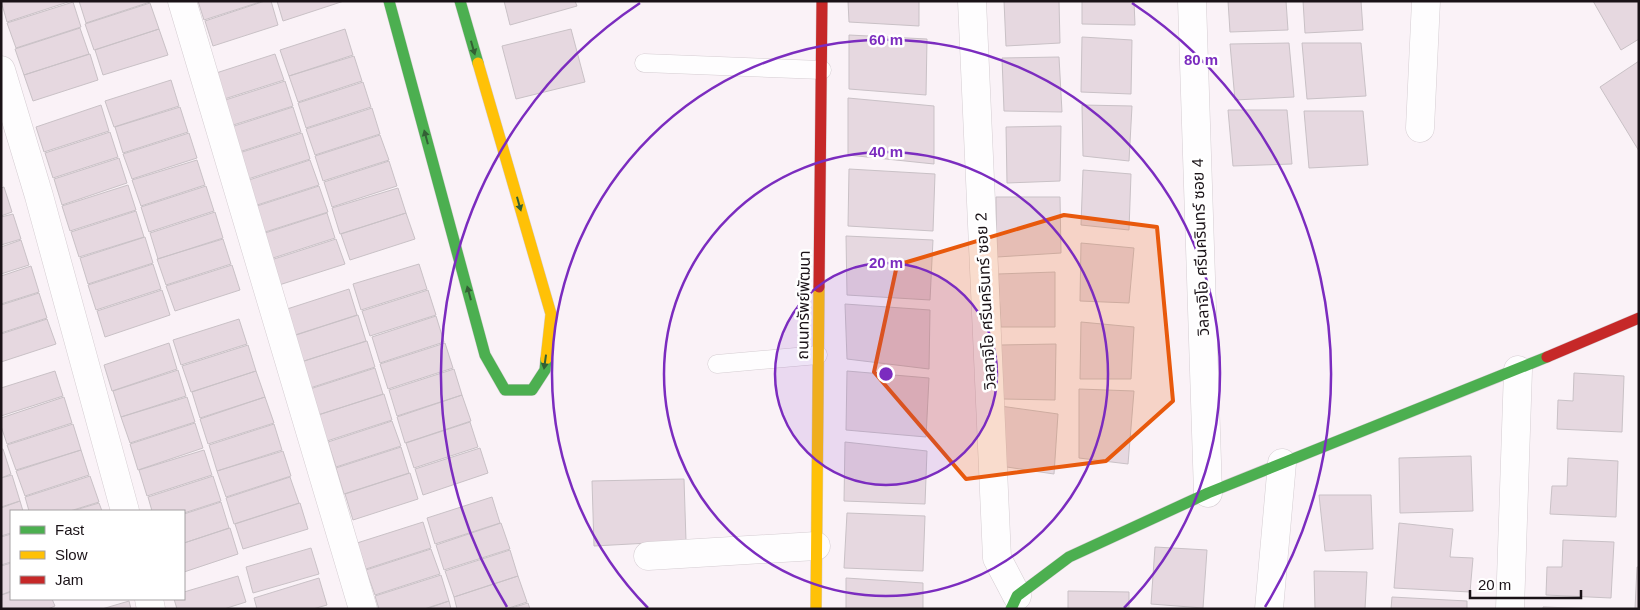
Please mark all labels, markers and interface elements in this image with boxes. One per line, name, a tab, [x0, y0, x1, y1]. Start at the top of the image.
text: 60 m	[869, 31, 903, 48]
one-way arrow	[470, 41, 478, 56]
text: 80 m	[1184, 51, 1218, 68]
one-way arrow	[421, 129, 429, 144]
text: 40 m	[869, 143, 903, 160]
street label: วิลลาจิโอ ศรีนครินทร์ ซอย 4	[1189, 158, 1212, 337]
one-way arrow	[516, 197, 524, 212]
street label: วิลลาจิโอ ศรีนครินทร์ ซอย 2	[972, 212, 999, 391]
street label: ถนนทรัพย์พัฒนา	[794, 250, 813, 360]
text: 20 m	[869, 254, 903, 271]
one-way arrow	[464, 286, 472, 301]
one-way arrow	[541, 355, 549, 371]
centre of rings	[877, 365, 895, 383]
legend	[10, 510, 185, 600]
text: Fast	[55, 521, 85, 538]
text: Slow	[55, 546, 88, 563]
scale bar	[1470, 568, 1581, 600]
text: Jam	[55, 571, 83, 588]
text: 20 m	[1478, 576, 1511, 593]

